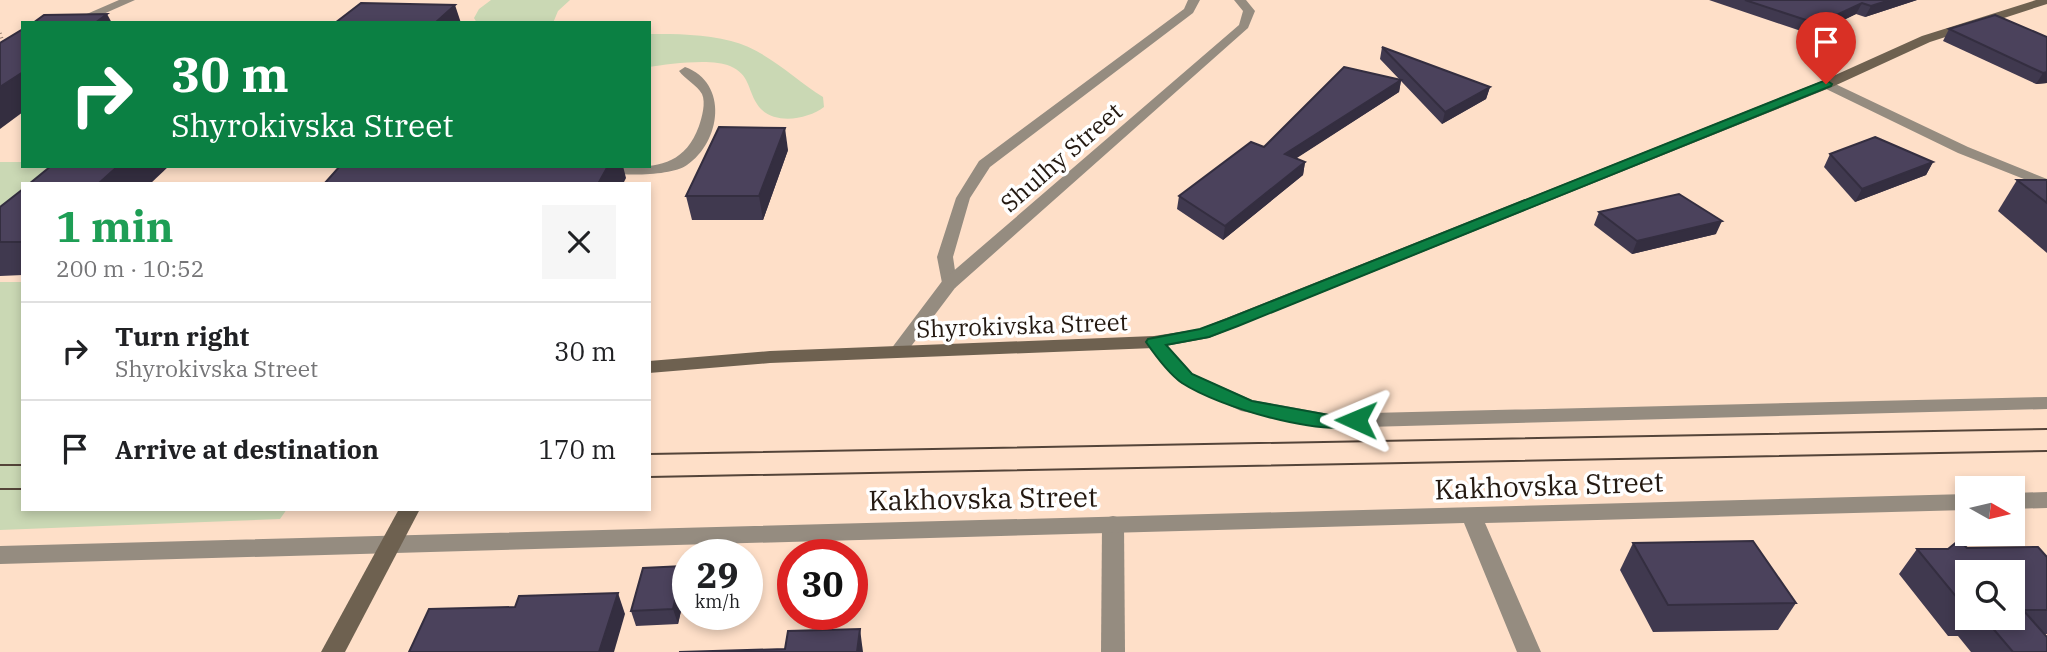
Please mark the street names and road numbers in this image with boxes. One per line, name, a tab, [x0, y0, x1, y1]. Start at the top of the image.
street label: Shulhy Street	[993, 95, 1129, 219]
street label: Shyrokivska Street	[916, 305, 1128, 345]
street label: Kakhovska Street	[1434, 463, 1664, 507]
street label: Kakhovska Street	[868, 477, 1098, 518]

